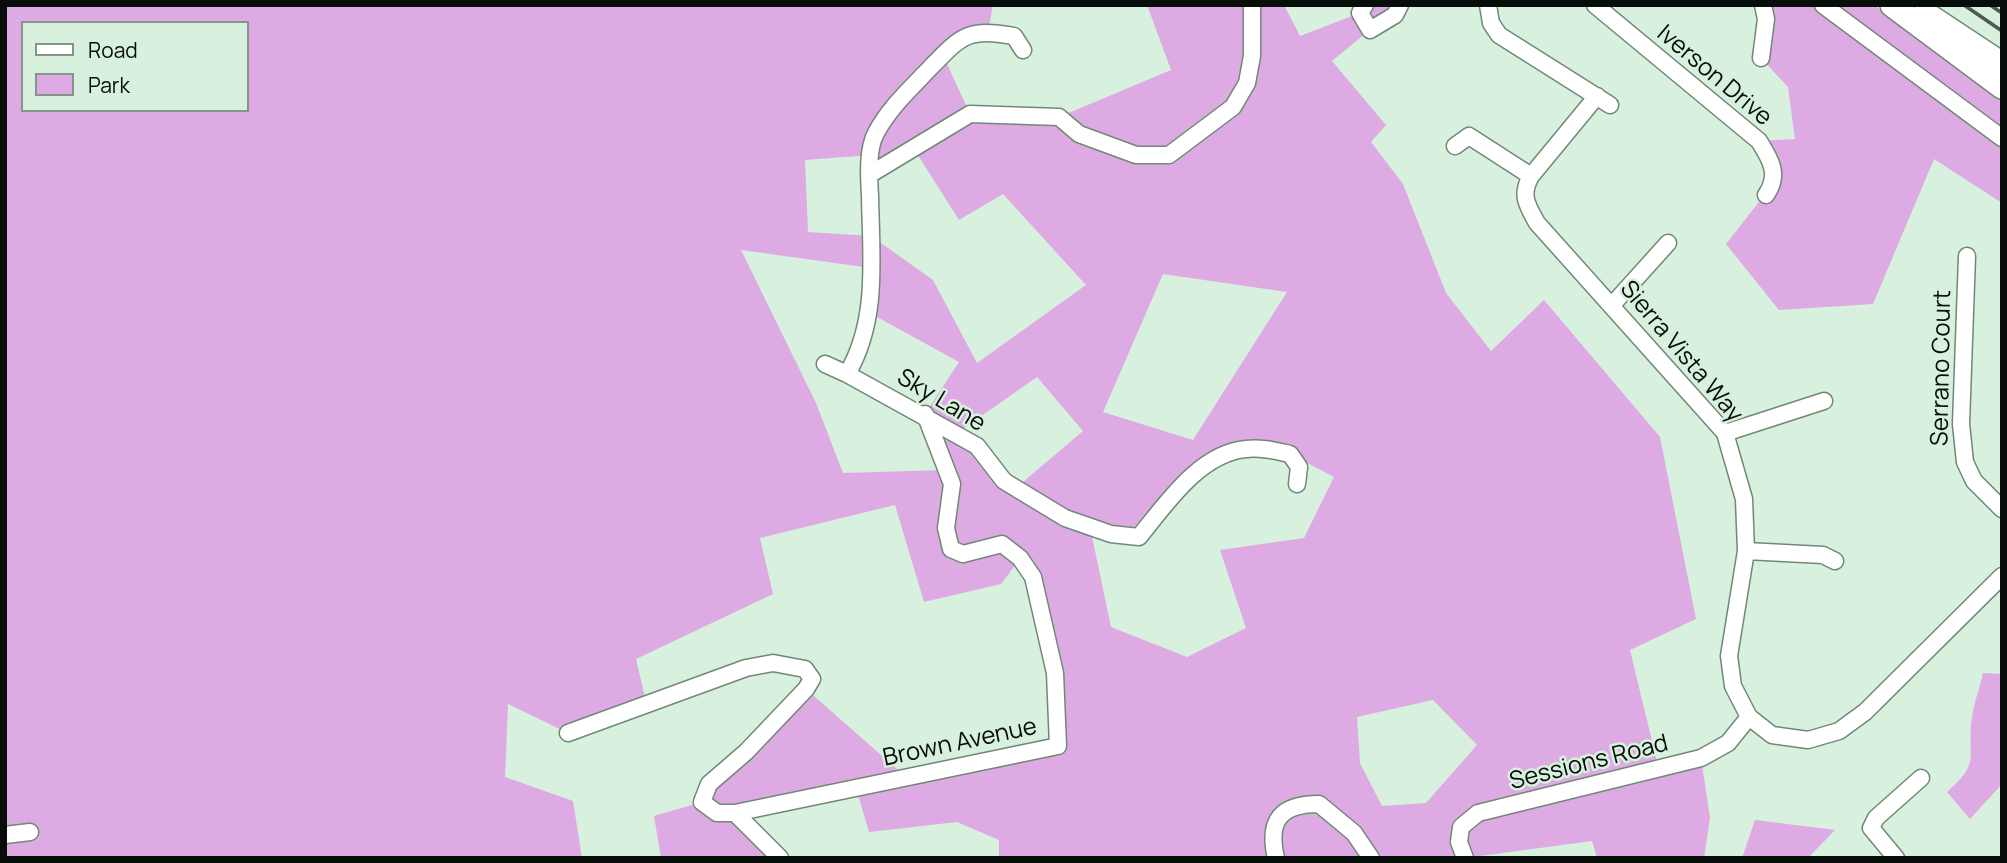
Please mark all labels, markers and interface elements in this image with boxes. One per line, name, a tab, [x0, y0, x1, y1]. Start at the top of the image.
street label: Iverson Drive	[1651, 19, 1777, 133]
legend	[21, 21, 248, 112]
text: Road	[88, 36, 138, 64]
text: Park	[88, 71, 130, 99]
street label: Sierra Vista Way	[1613, 275, 1749, 429]
street label: Serrano Court	[1926, 290, 1958, 446]
street label: Sky Lane	[892, 363, 990, 439]
street label: Brown Avenue	[880, 713, 1040, 773]
street label: Sessions Road	[1507, 729, 1671, 797]

